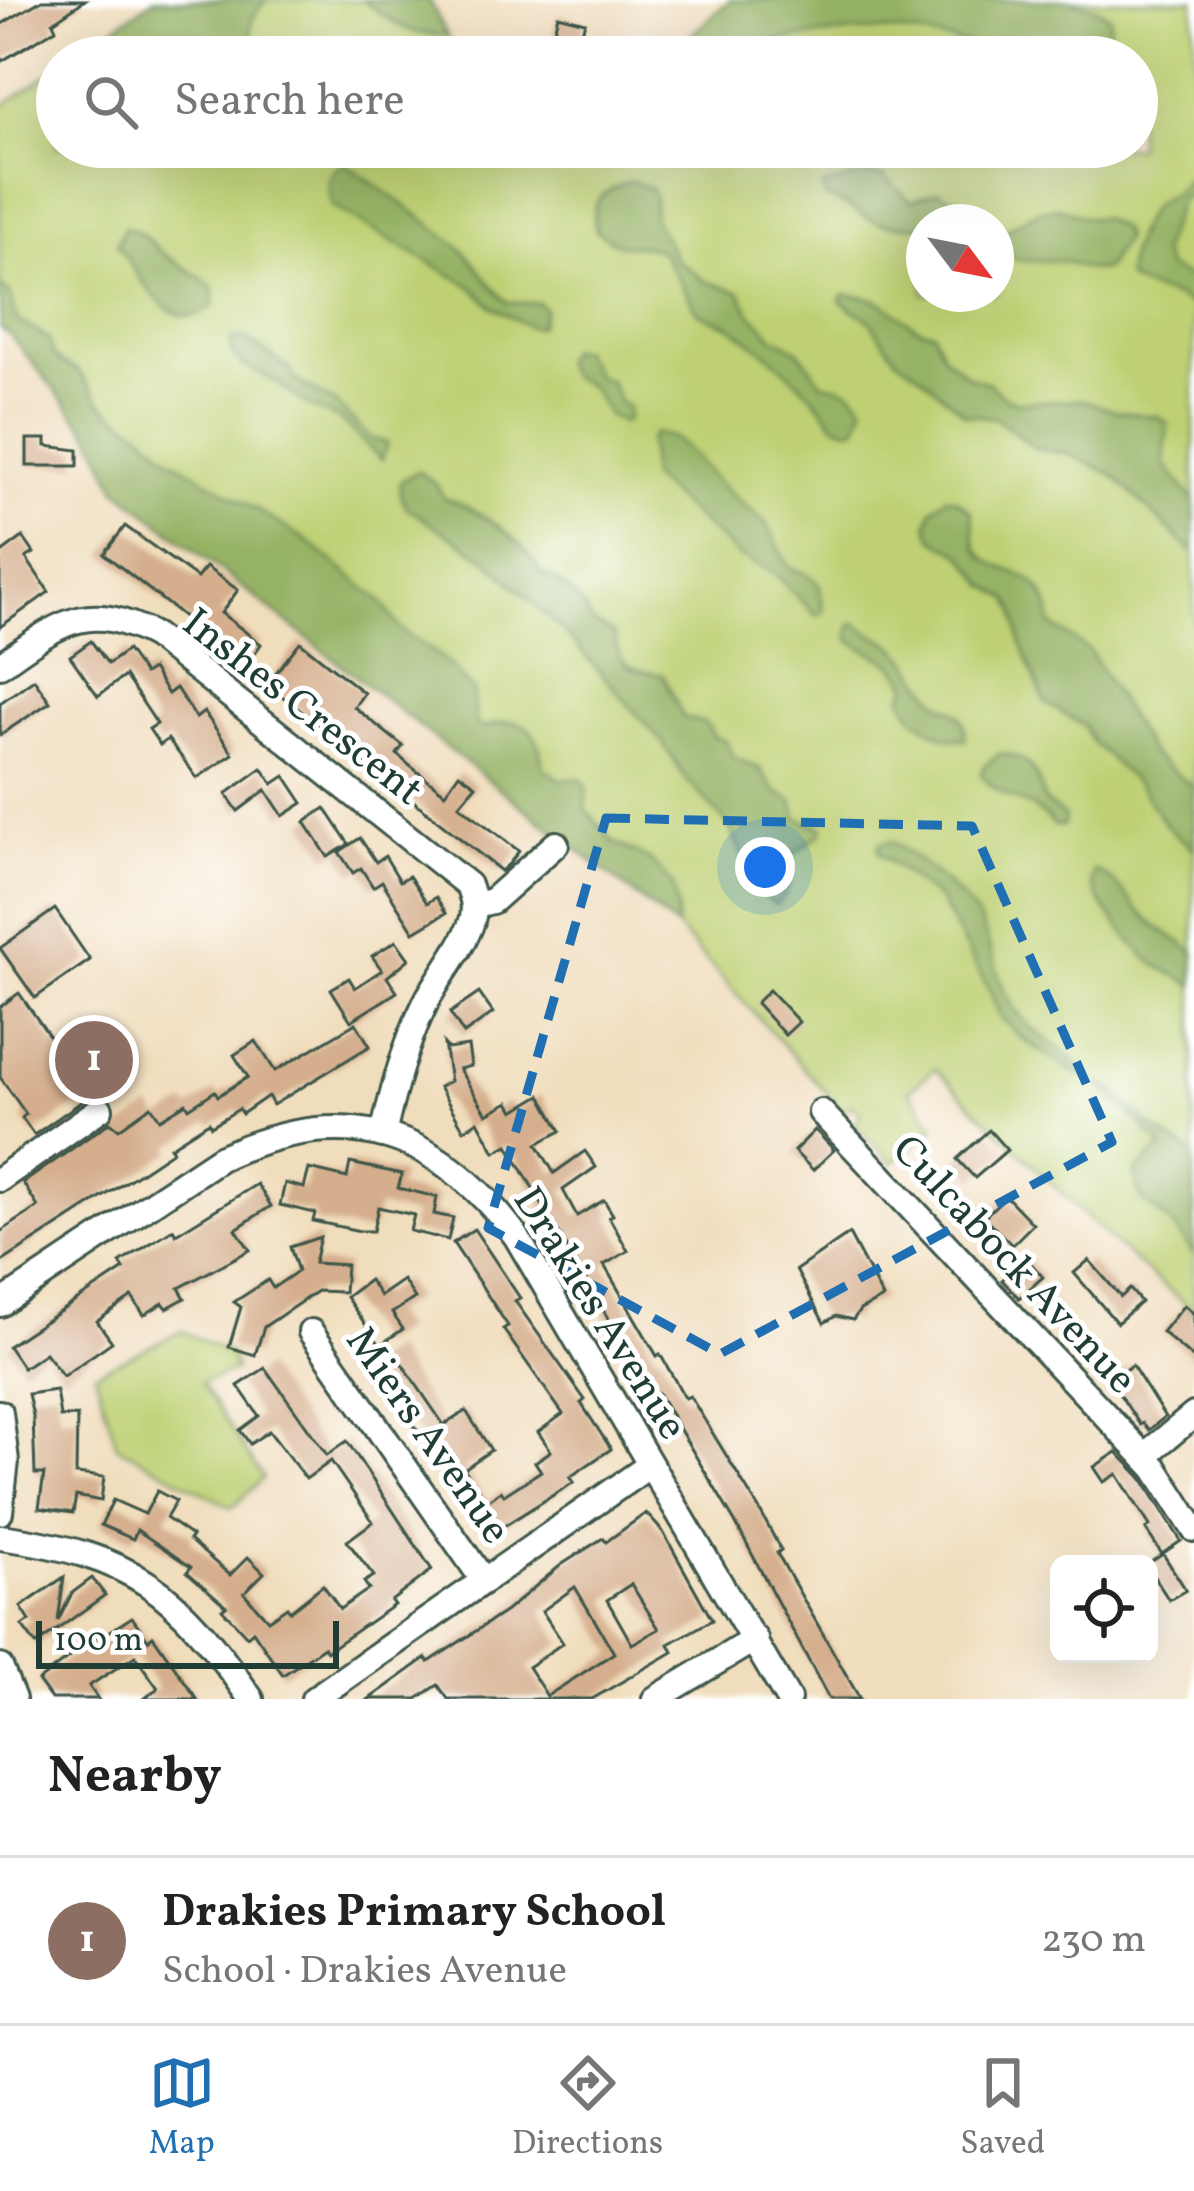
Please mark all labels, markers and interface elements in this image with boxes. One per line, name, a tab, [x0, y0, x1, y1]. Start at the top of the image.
search box	[36, 36, 1158, 168]
icon: search	[78, 69, 144, 135]
text: Search here	[174, 71, 405, 134]
north arrow	[906, 204, 1014, 312]
street label: Inshes Crescent	[169, 596, 434, 821]
your location	[735, 837, 795, 897]
pin: 1	[55, 1015, 133, 1105]
street label: Culcabock Avenue	[877, 1123, 1149, 1409]
street label: Drakies Avenue	[497, 1176, 700, 1452]
street label: Miers Avenue	[330, 1316, 523, 1557]
map controls	[1050, 1555, 1158, 1663]
button: locate	[1050, 1555, 1158, 1663]
scale bar	[36, 1615, 339, 1668]
text: 100 m	[54, 1619, 143, 1665]
text: Nearby	[48, 1742, 222, 1813]
text: Drakies Primary School	[162, 1882, 666, 1945]
text: 1	[79, 1914, 95, 1968]
text: 230 m	[1041, 1914, 1146, 1968]
text: School · Drakies Avenue	[162, 1945, 567, 1999]
tab: Map	[149, 2050, 215, 2168]
tab: Directions	[512, 2050, 663, 2168]
tab: Saved	[960, 2050, 1045, 2168]

